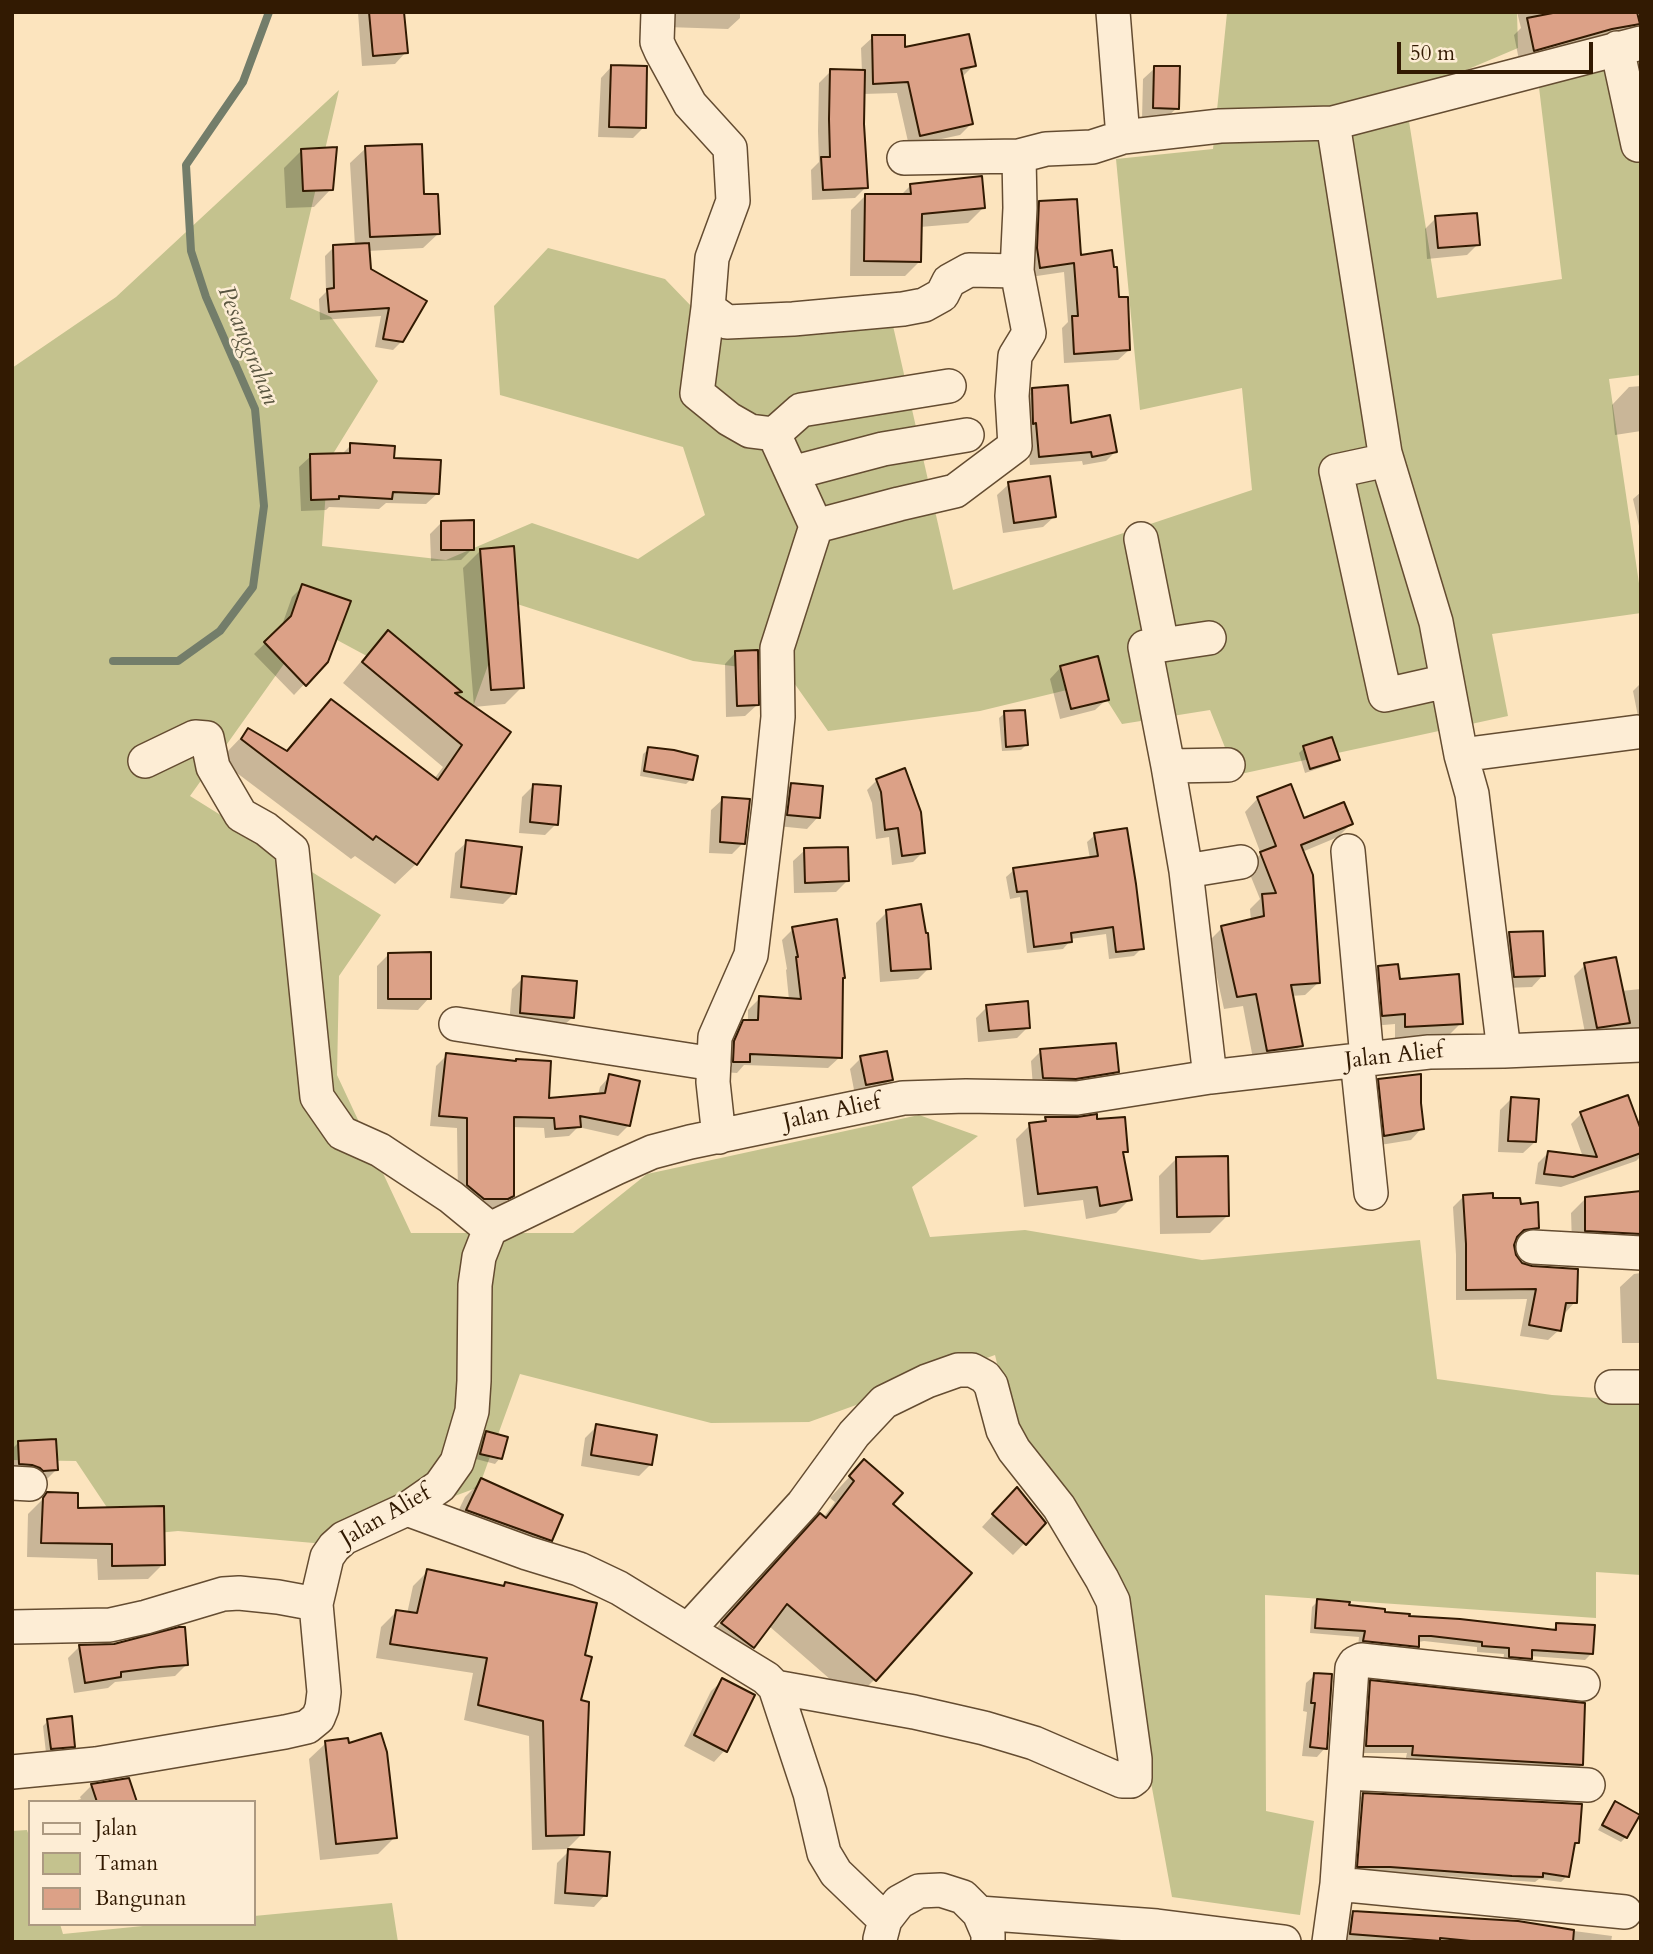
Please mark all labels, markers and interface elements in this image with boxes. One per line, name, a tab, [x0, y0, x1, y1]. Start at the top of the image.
scale bar	[1401, 28, 1597, 72]
text: 50 m	[1410, 39, 1455, 68]
water label: Pesanggrahan	[210, 282, 284, 410]
street label: Jalan Alief	[1343, 1038, 1445, 1076]
street label: Jalan Alief	[781, 1089, 883, 1137]
street label: Jalan Alief	[336, 1480, 436, 1554]
legend	[28, 1800, 256, 1926]
text: Jalan	[95, 1814, 138, 1843]
text: Taman	[95, 1849, 158, 1878]
text: Bangunan	[95, 1884, 187, 1913]

